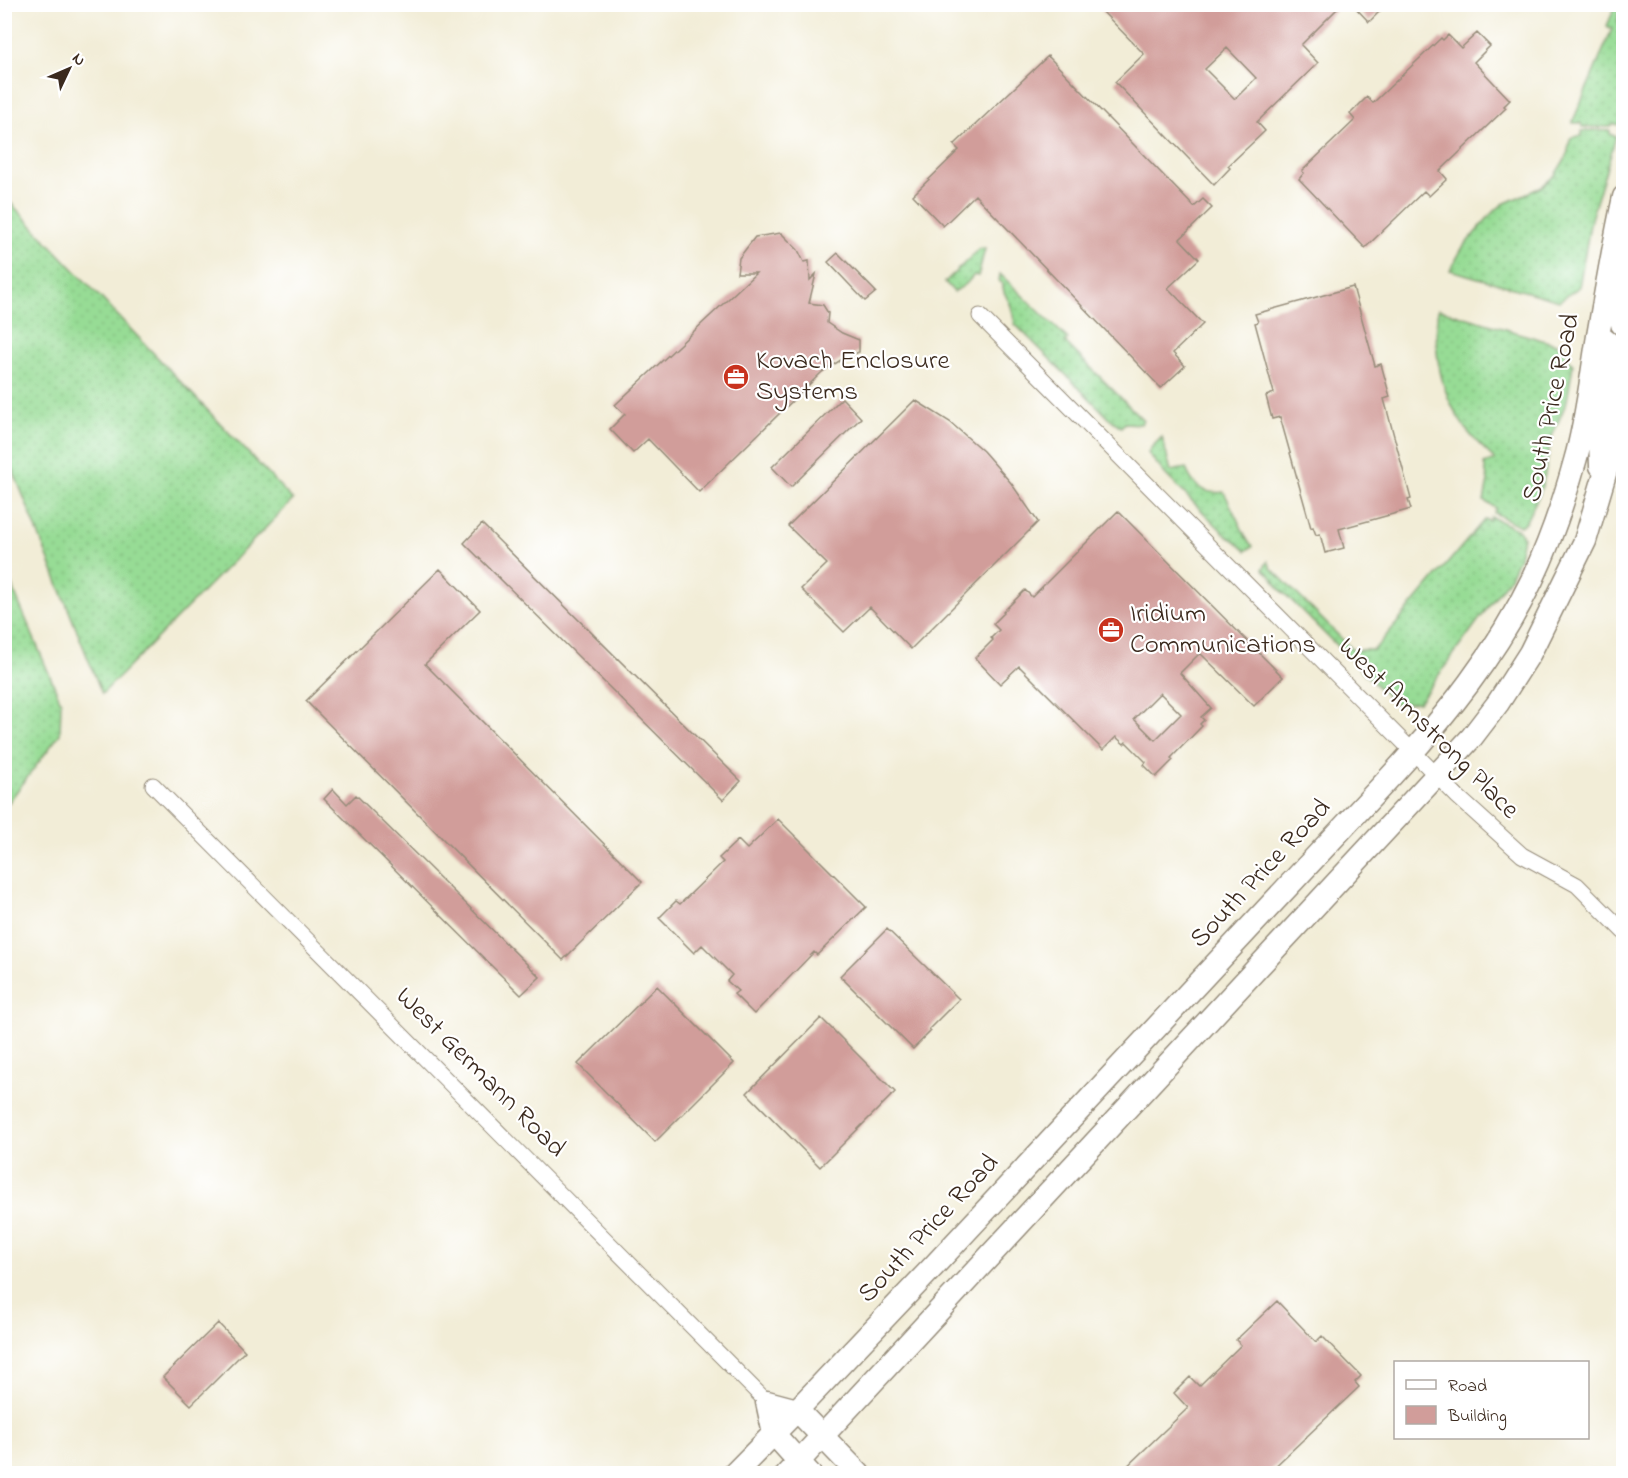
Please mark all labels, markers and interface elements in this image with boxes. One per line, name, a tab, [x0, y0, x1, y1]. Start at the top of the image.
north arrow	[39, 39, 99, 99]
text: N	[66, 48, 91, 72]
street label: South Price Road	[1513, 310, 1591, 506]
place label: Kovach Enclosure Systems	[756, 342, 950, 412]
office icon: Kovach Enclosure Systems	[721, 362, 751, 392]
place label: Iridium Communications	[1130, 595, 1316, 665]
office icon: Iridium Communications	[1096, 615, 1126, 645]
street label: West Armstrong Place	[1328, 629, 1528, 829]
street label: South Price Road	[1181, 790, 1341, 958]
street label: West Germann Road	[386, 979, 574, 1167]
street label: South Price Road	[849, 1145, 1009, 1313]
legend	[1394, 1361, 1589, 1439]
text: Road	[1448, 1374, 1487, 1400]
text: Building	[1447, 1404, 1507, 1431]

